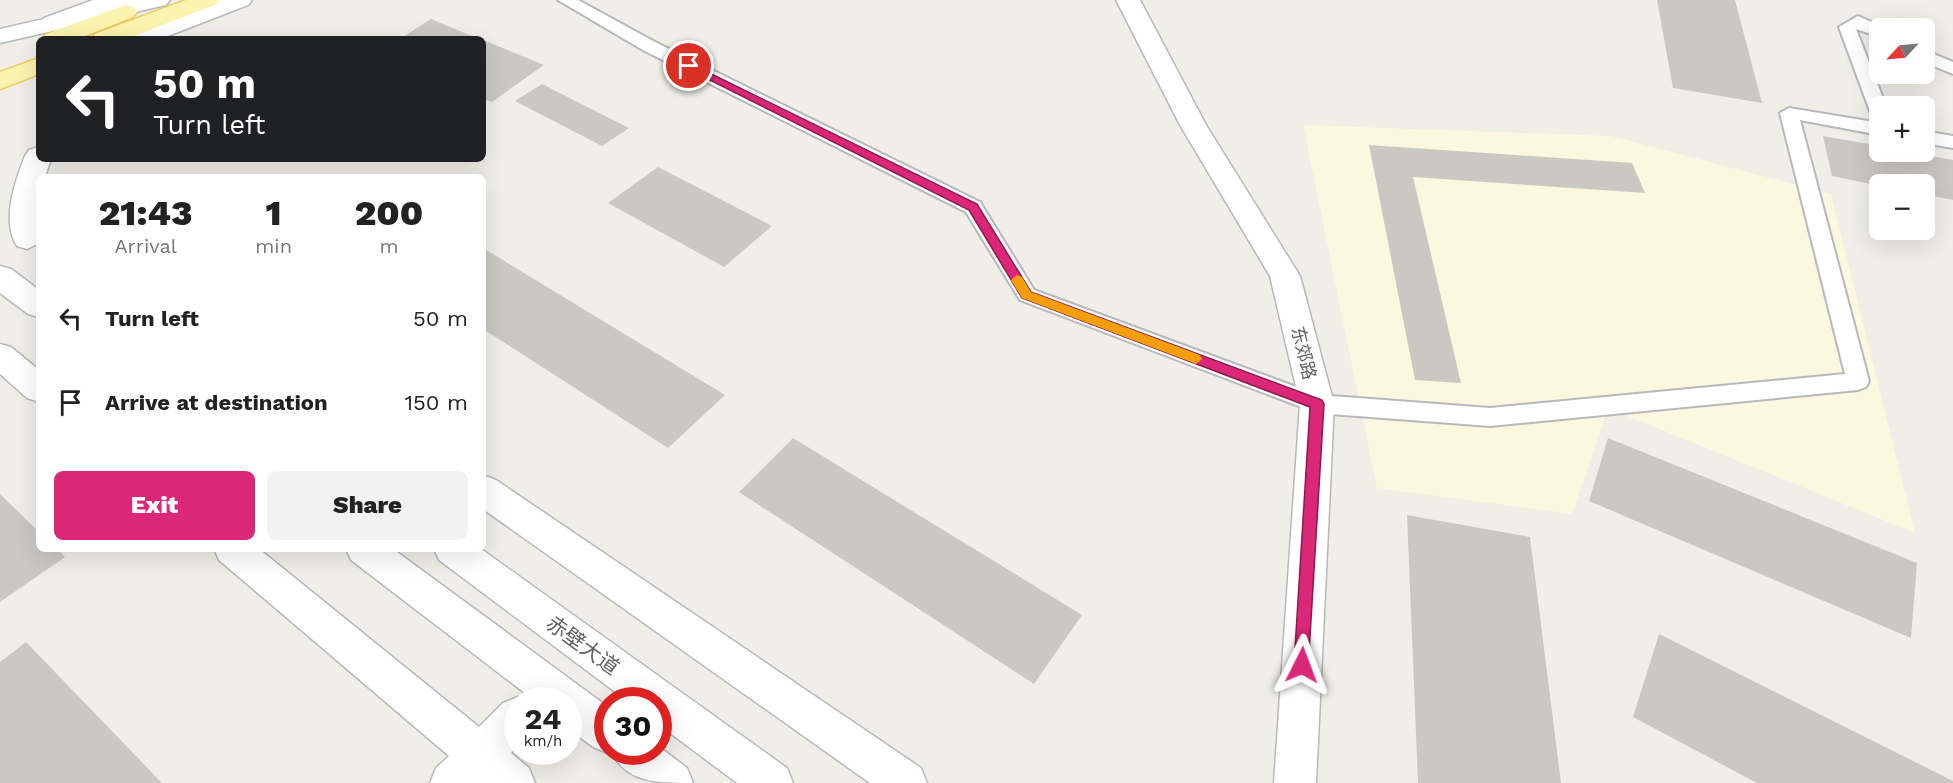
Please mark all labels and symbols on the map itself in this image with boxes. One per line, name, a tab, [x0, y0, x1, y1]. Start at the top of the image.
north arrow	[1869, 18, 1935, 84]
pin	[663, 40, 714, 91]
street label: 东郊路	[1287, 324, 1321, 382]
street label: 赤壁大道	[542, 610, 624, 680]
position arrow	[1270, 633, 1334, 697]
speed limit sign: 30	[594, 687, 672, 765]

